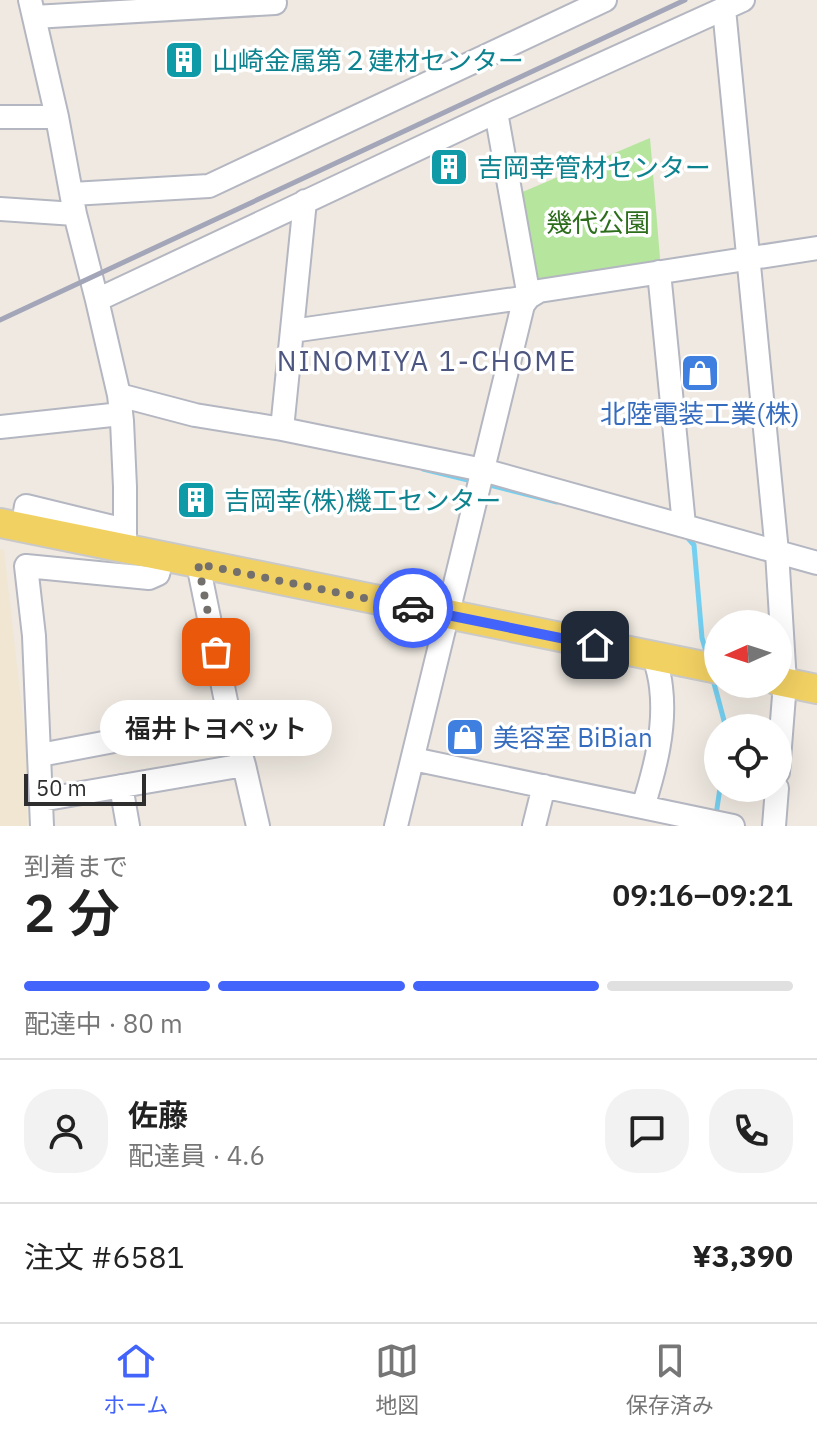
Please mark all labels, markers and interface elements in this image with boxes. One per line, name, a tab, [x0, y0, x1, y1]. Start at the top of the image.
building icon: 山崎金属第２建材センター	[163, 39, 205, 81]
place label: 山崎金属第２建材センター	[212, 43, 524, 77]
building icon: 吉岡幸管材センター	[428, 146, 470, 188]
place label: 吉岡幸管材センター	[477, 150, 711, 184]
park label: 幾代公園	[546, 205, 650, 239]
district label: NINOMIYA 1-CHOME	[277, 342, 577, 379]
shop icon: 北陸電装工業(株)	[679, 352, 721, 394]
place label: 北陸電装工業(株)	[600, 396, 800, 430]
building icon: 吉岡幸(株)機工センター	[175, 479, 217, 521]
place label: 吉岡幸(株)機工センター	[224, 483, 501, 517]
courier	[373, 568, 453, 648]
icon: car	[391, 586, 435, 630]
north arrow	[704, 610, 792, 698]
map controls	[704, 610, 792, 802]
pin	[561, 611, 629, 679]
pin	[182, 618, 250, 686]
icon: home	[573, 623, 617, 667]
icon: bag	[194, 630, 238, 674]
callout: 福井トヨペット	[100, 700, 332, 756]
text: 福井トヨペット	[125, 711, 307, 745]
button: locate	[704, 714, 792, 802]
shop icon: 美容室 BiBian	[444, 716, 486, 758]
place label: 美容室 BiBian	[493, 720, 653, 754]
scale bar	[24, 770, 146, 806]
text: 50 m	[36, 773, 87, 802]
text: 到着まで	[24, 849, 128, 883]
text: 09:16–09:21	[612, 875, 793, 914]
text: 2 分	[24, 879, 119, 946]
text: 配達中 · 80 m	[24, 1006, 183, 1040]
button: person	[24, 1089, 108, 1173]
button: chat	[605, 1089, 689, 1173]
button: phone	[709, 1089, 793, 1173]
text: 佐藤	[128, 1095, 188, 1134]
text: 配達員 · 4.6	[128, 1138, 265, 1172]
text: ¥3,390	[692, 1236, 793, 1275]
text: 注文 #6581	[24, 1237, 184, 1276]
tab: ホーム	[103, 1339, 169, 1419]
tab: 地図	[375, 1339, 419, 1419]
tab: 保存済み	[626, 1339, 714, 1419]

